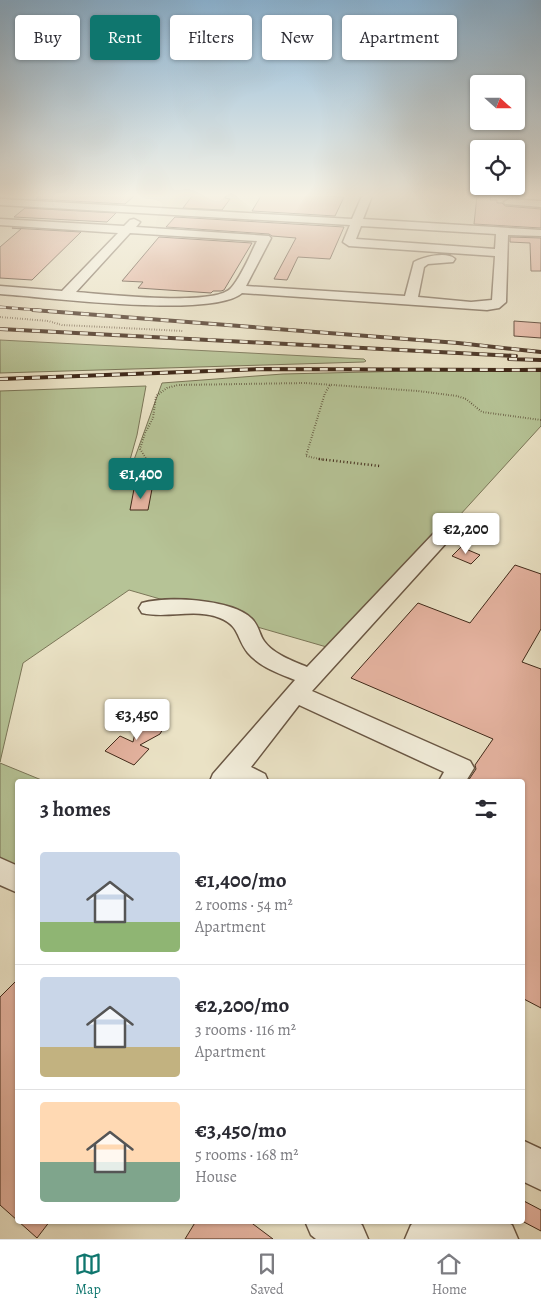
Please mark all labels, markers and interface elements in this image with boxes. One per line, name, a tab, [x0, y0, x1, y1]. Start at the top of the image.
chip: Buy	[15, 15, 80, 60]
chip: Rent	[90, 15, 160, 60]
chip: Filters	[170, 15, 252, 60]
chip: New	[262, 15, 332, 60]
chip: Apartment	[342, 15, 457, 60]
north arrow	[470, 75, 525, 130]
map controls	[470, 75, 525, 195]
button: locate	[470, 140, 525, 195]
pin: €1,400	[100, 458, 182, 500]
text: €1,400	[120, 463, 162, 485]
pin: €2,200	[425, 512, 507, 555]
text: €2,200	[443, 518, 489, 540]
pin: €3,450	[96, 698, 178, 741]
text: €3,450	[116, 704, 158, 726]
text: 3 homes	[40, 795, 111, 823]
icon: filters	[472, 795, 500, 823]
text: €1,400/mo	[195, 866, 287, 894]
icon: home	[80, 872, 140, 932]
text: 2 rooms · 54 m²	[195, 894, 293, 916]
text: Apartment	[195, 916, 266, 938]
text: €2,200/mo	[195, 991, 289, 1019]
icon: home	[80, 997, 140, 1057]
text: 3 rooms · 116 m²	[195, 1019, 296, 1041]
text: Apartment	[195, 1041, 266, 1063]
text: €3,450/mo	[195, 1116, 286, 1144]
icon: home	[80, 1122, 140, 1182]
text: 5 rooms · 168 m²	[195, 1144, 299, 1166]
text: House	[195, 1166, 237, 1188]
tab: Map	[74, 1250, 102, 1299]
tab: Saved	[250, 1250, 284, 1299]
tab: Home	[432, 1250, 467, 1299]

